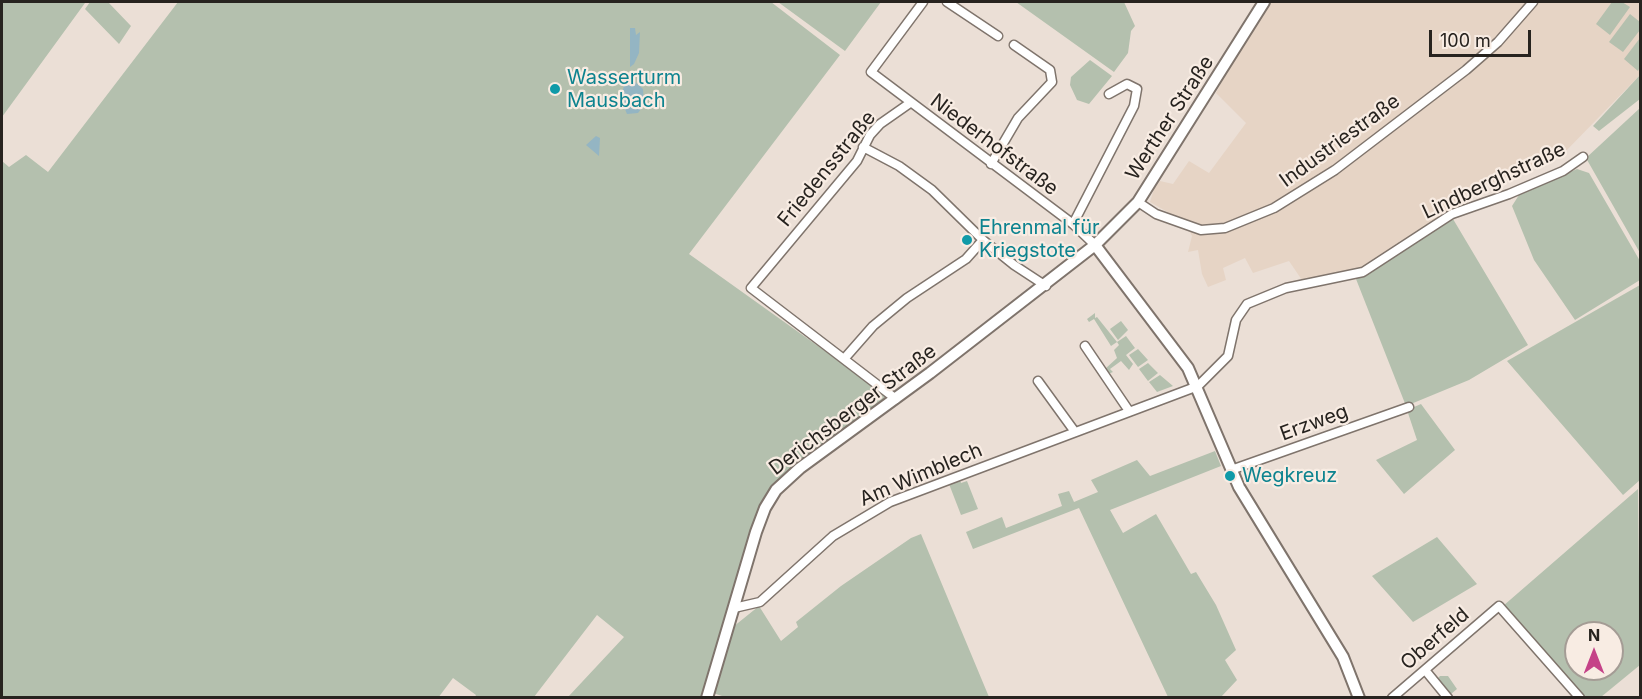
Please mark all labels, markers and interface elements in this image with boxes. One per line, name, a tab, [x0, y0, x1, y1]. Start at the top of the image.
scale bar	[1432, 18, 1534, 56]
text: 100 m	[1440, 30, 1491, 51]
street label: Werther Straße	[1121, 51, 1219, 185]
place label: Wasserturm Mausbach	[567, 66, 681, 113]
marker: Wasserturm Mausbach	[548, 82, 562, 96]
street label: Niederhofstraße	[925, 89, 1063, 201]
street label: Industriestraße	[1275, 89, 1405, 193]
street label: Friedensstraße	[773, 106, 881, 232]
street label: Lindberghstraße	[1419, 137, 1569, 225]
place label: Ehrenmal für Kriegstote	[979, 216, 1099, 263]
marker: Ehrenmal für Kriegstote	[960, 233, 974, 247]
street label: Derichsberger Straße	[765, 339, 941, 481]
street label: Erzweg	[1277, 400, 1351, 446]
street label: Am Wimblech	[856, 438, 986, 512]
place label: Wegkreuz	[1242, 464, 1337, 488]
marker: Wegkreuz	[1223, 469, 1237, 483]
street label: Oberfeld	[1396, 603, 1474, 675]
north arrow	[1564, 621, 1624, 681]
text: N	[1588, 625, 1600, 645]

